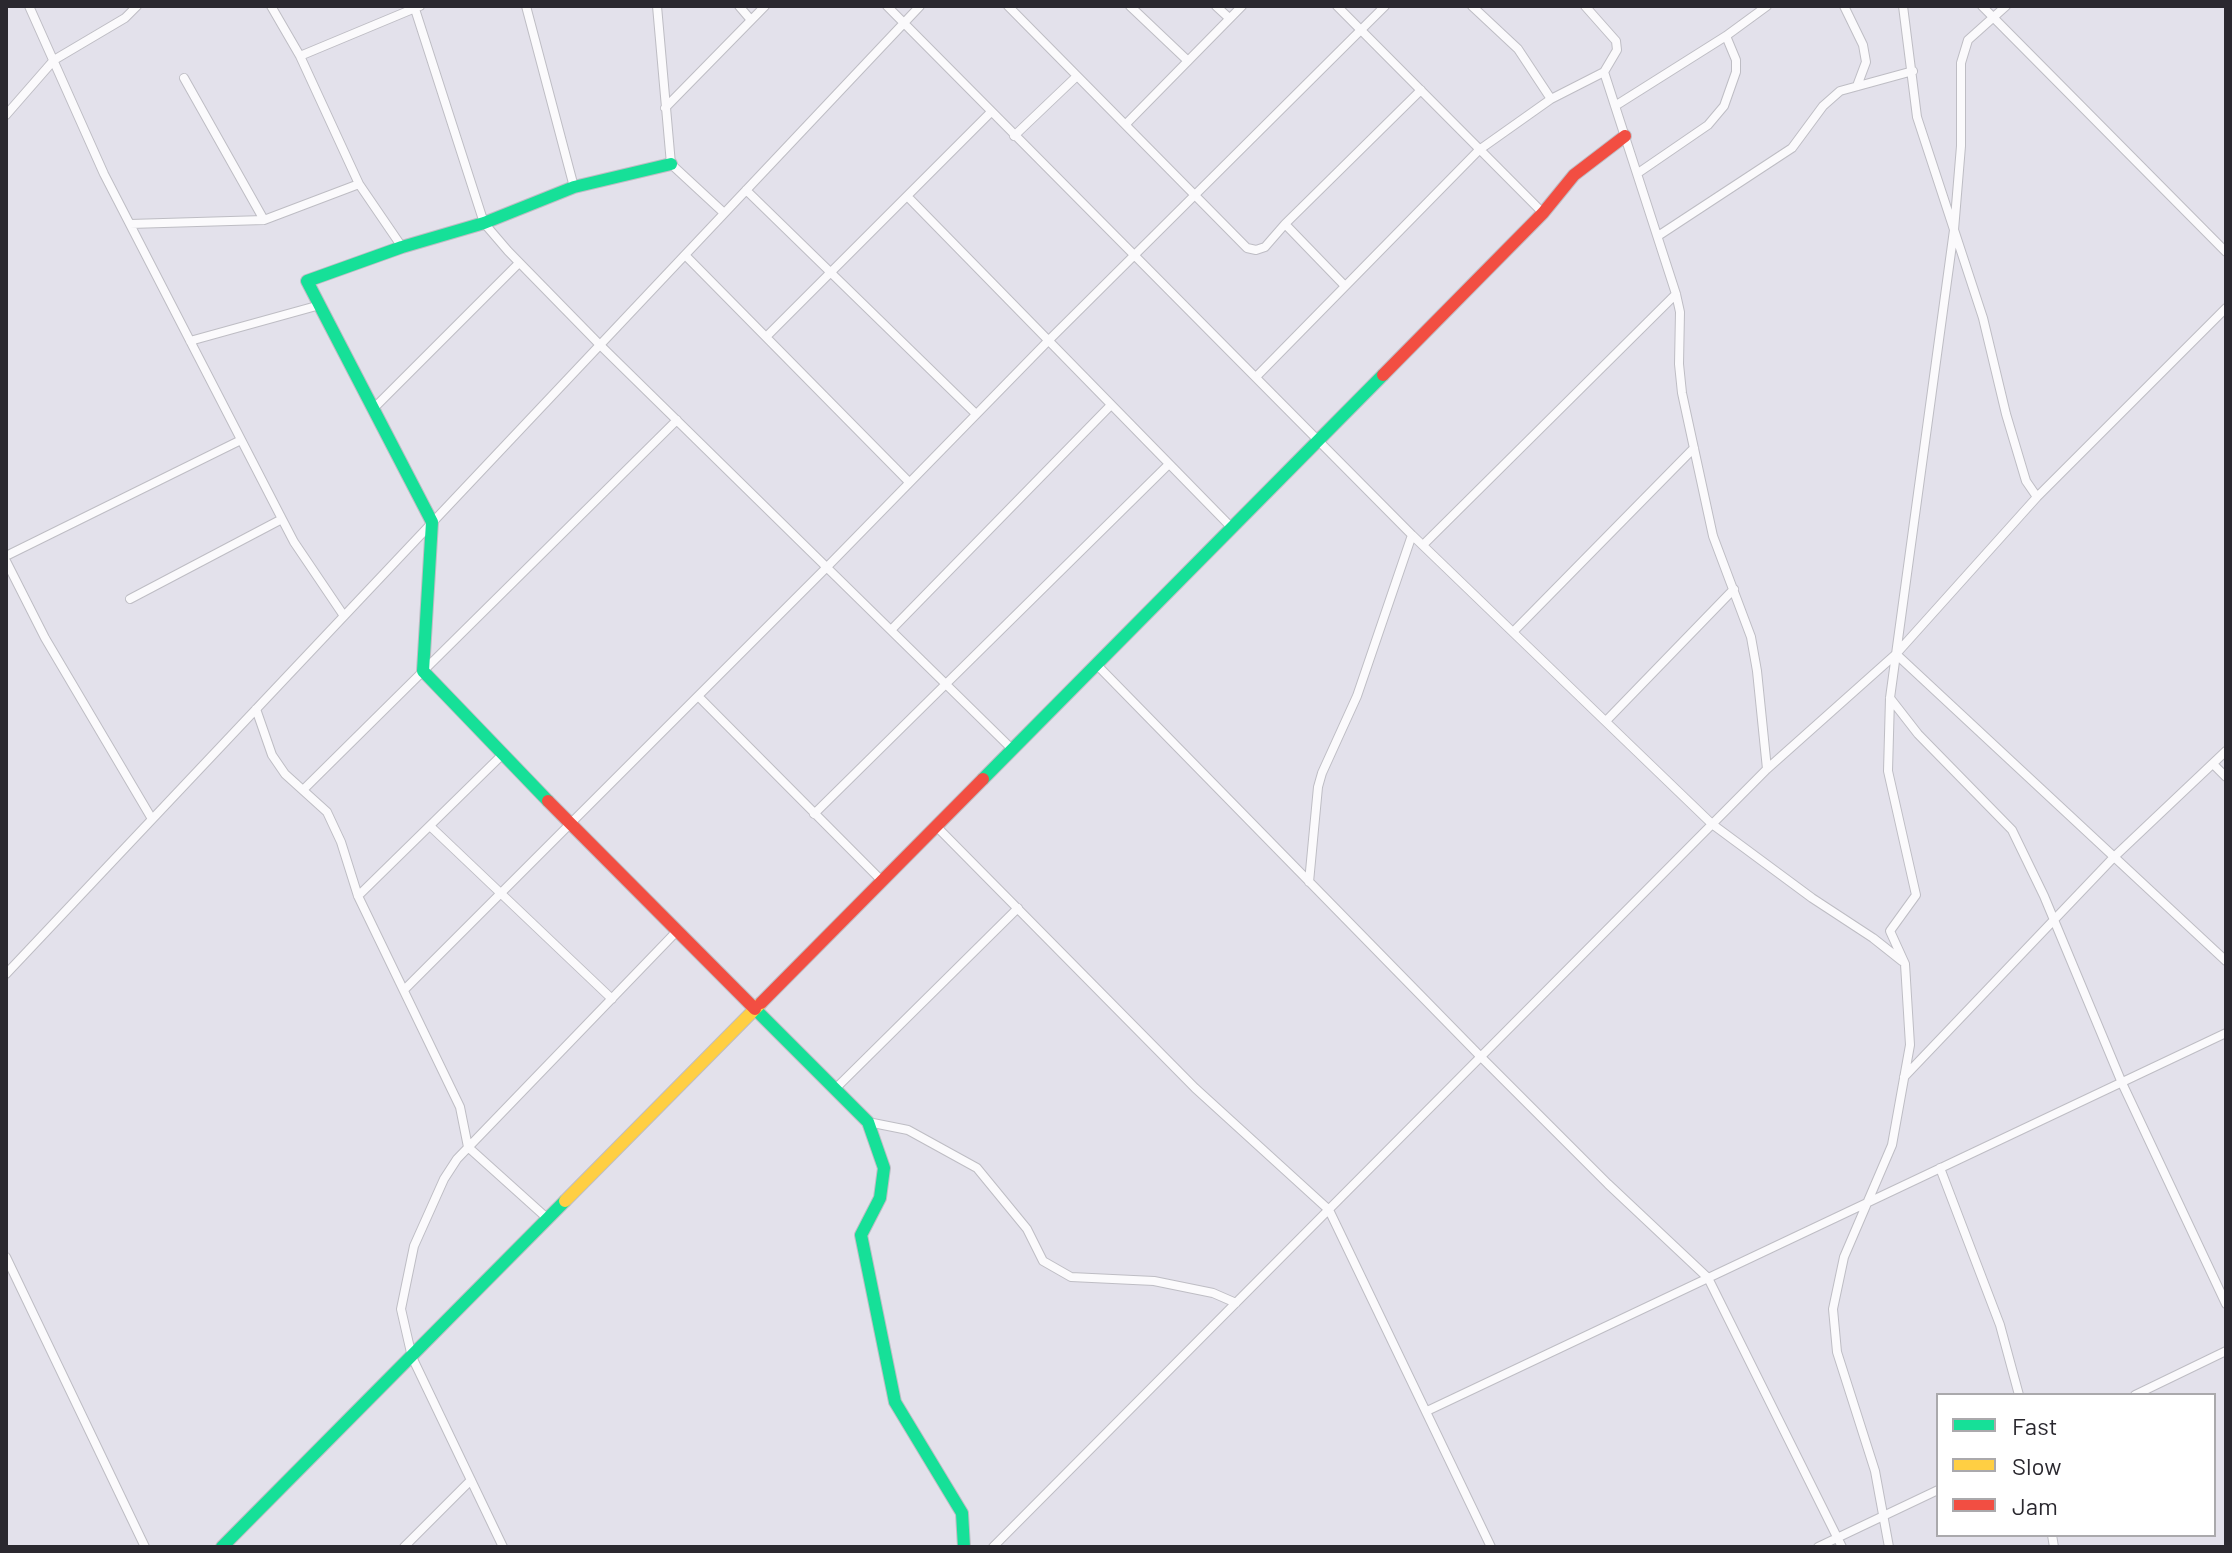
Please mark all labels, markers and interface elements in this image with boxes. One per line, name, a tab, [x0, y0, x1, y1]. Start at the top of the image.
legend	[1936, 1393, 2216, 1537]
text: Fast	[2012, 1411, 2057, 1440]
text: Slow	[2012, 1451, 2061, 1480]
text: Jam	[2012, 1491, 2058, 1520]

